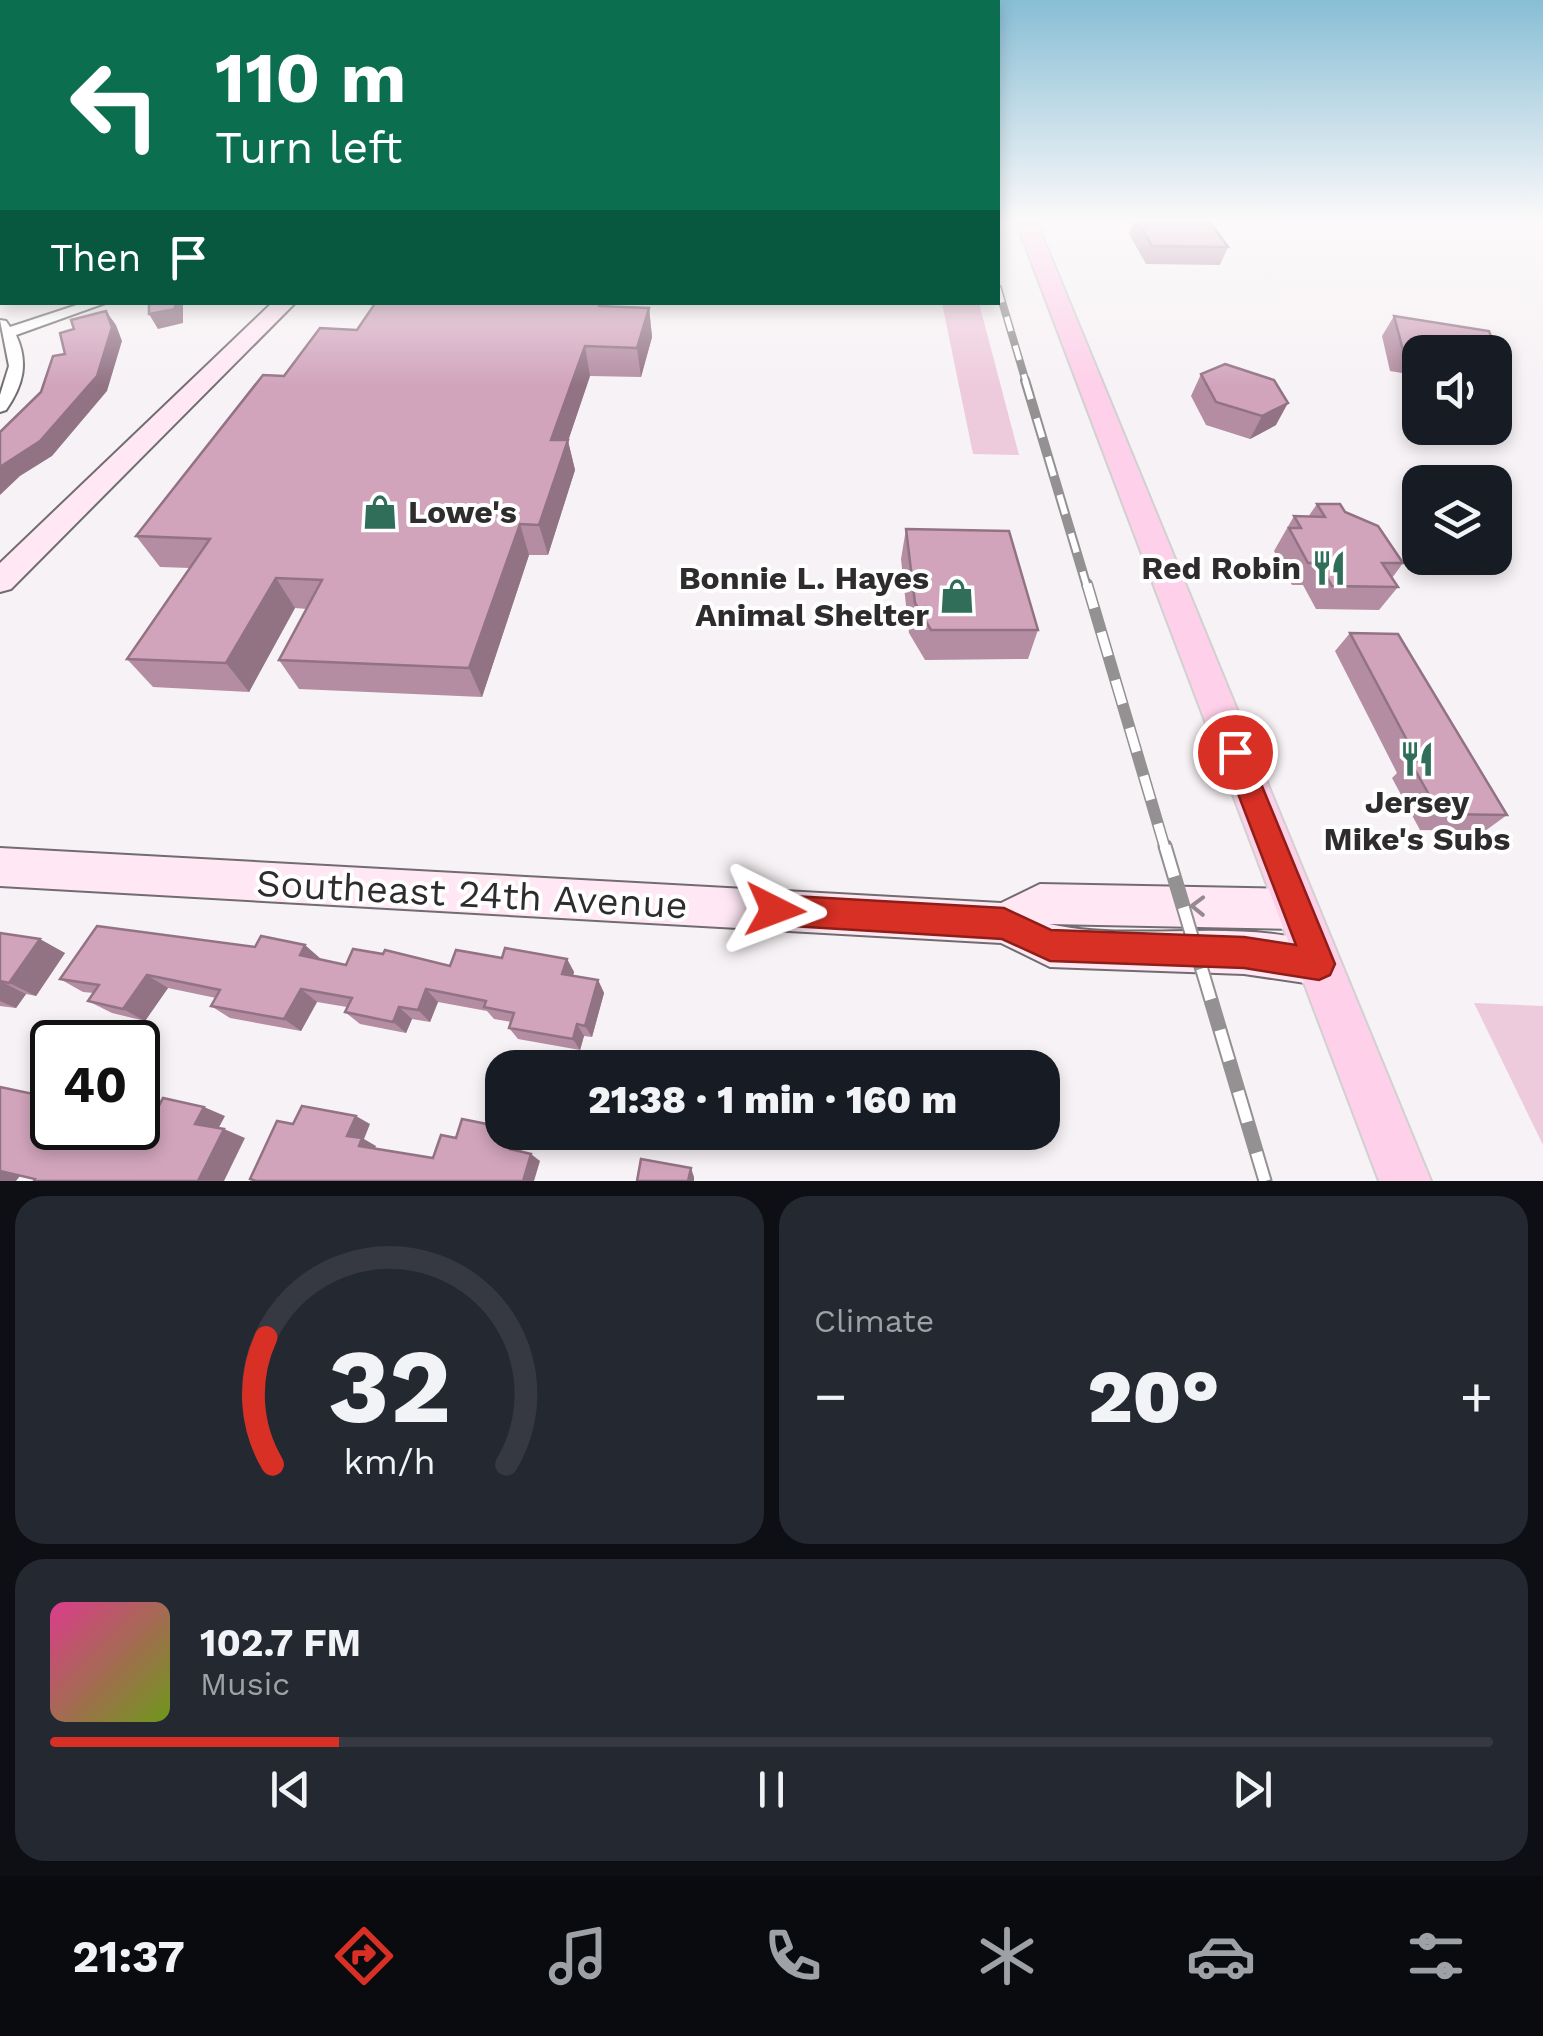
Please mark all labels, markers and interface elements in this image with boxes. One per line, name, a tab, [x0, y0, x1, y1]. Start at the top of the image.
text: 110 m	[215, 37, 406, 119]
icon: left	[50, 40, 180, 170]
text: Turn left	[215, 121, 402, 174]
icon: arrive	[161, 230, 216, 285]
text: Then	[50, 236, 141, 280]
map controls	[1402, 335, 1512, 575]
button: sound	[1402, 335, 1512, 445]
button: layers	[1402, 465, 1512, 575]
shop icon: Lowe's	[361, 493, 399, 531]
place label: Lowe's	[408, 493, 517, 531]
place label: Red Robin	[1141, 549, 1301, 587]
restaurant icon: Red Robin	[1310, 549, 1348, 587]
place label: Bonnie L. Hayes Animal Shelter	[679, 559, 929, 634]
shop icon: Bonnie L. Hayes Animal Shelter	[938, 577, 976, 615]
pin	[1193, 710, 1278, 795]
icon: arrive	[1208, 725, 1263, 780]
restaurant icon: Jersey Mike's Subs	[1398, 740, 1436, 778]
place label: Jersey Mike's Subs	[1324, 783, 1510, 858]
position arrow	[723, 858, 827, 962]
street label: Southeast 24th Avenue	[255, 861, 689, 927]
one-way arrow	[1190, 896, 1206, 917]
speed limit sign: 40	[30, 1020, 160, 1150]
text: 21:38 · 1 min · 160 m	[588, 1078, 957, 1122]
text: Climate	[814, 1302, 934, 1340]
text: 32	[328, 1325, 451, 1447]
text: 20°	[1087, 1352, 1220, 1440]
text: −	[814, 1364, 847, 1428]
text: +	[1460, 1364, 1493, 1428]
text: km/h	[343, 1441, 436, 1483]
text: 102.7 FM	[200, 1621, 361, 1665]
text: Music	[200, 1665, 290, 1703]
icon: previous	[263, 1762, 318, 1817]
icon: pause	[744, 1762, 799, 1817]
icon: next	[1225, 1762, 1280, 1817]
icon: directions	[329, 1921, 399, 1991]
icon: music	[543, 1921, 613, 1991]
icon: phone	[758, 1921, 828, 1991]
icon: climate	[972, 1921, 1042, 1991]
icon: car	[1186, 1921, 1256, 1991]
icon: filters	[1401, 1921, 1471, 1991]
text: 21:37	[72, 1930, 185, 1983]

